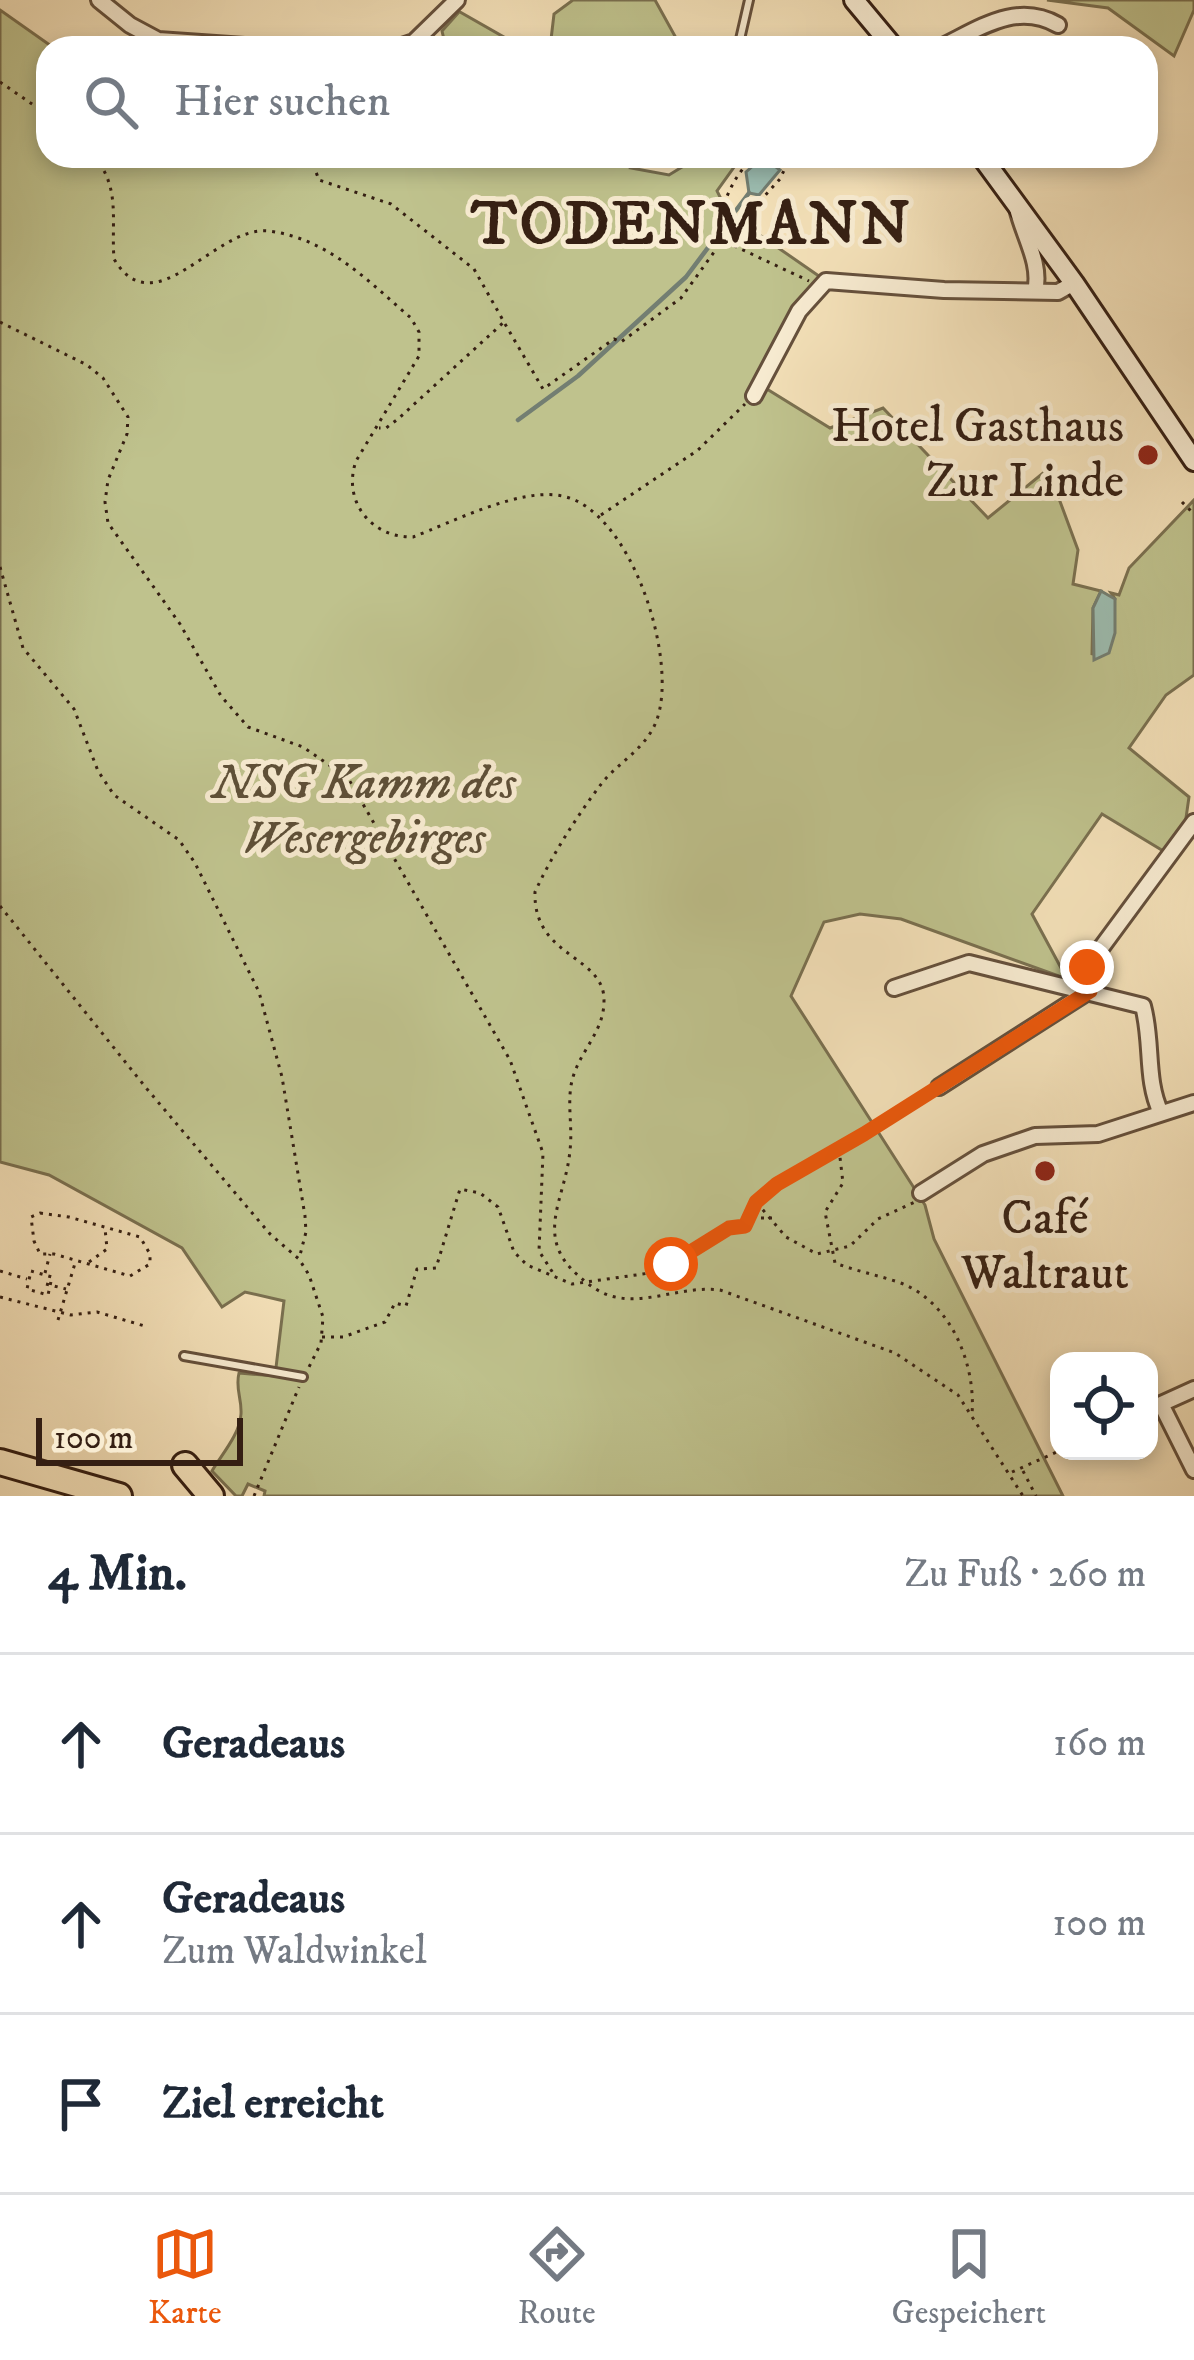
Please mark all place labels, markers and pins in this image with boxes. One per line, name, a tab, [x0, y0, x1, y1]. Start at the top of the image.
place label: Hotel Gasthaus Zur Linde	[831, 397, 1124, 512]
marker: Hotel Gasthaus Zur Linde	[1135, 442, 1161, 468]
marker: Café Waltraut	[1032, 1158, 1058, 1184]
place label: Café Waltraut	[960, 1189, 1129, 1304]

